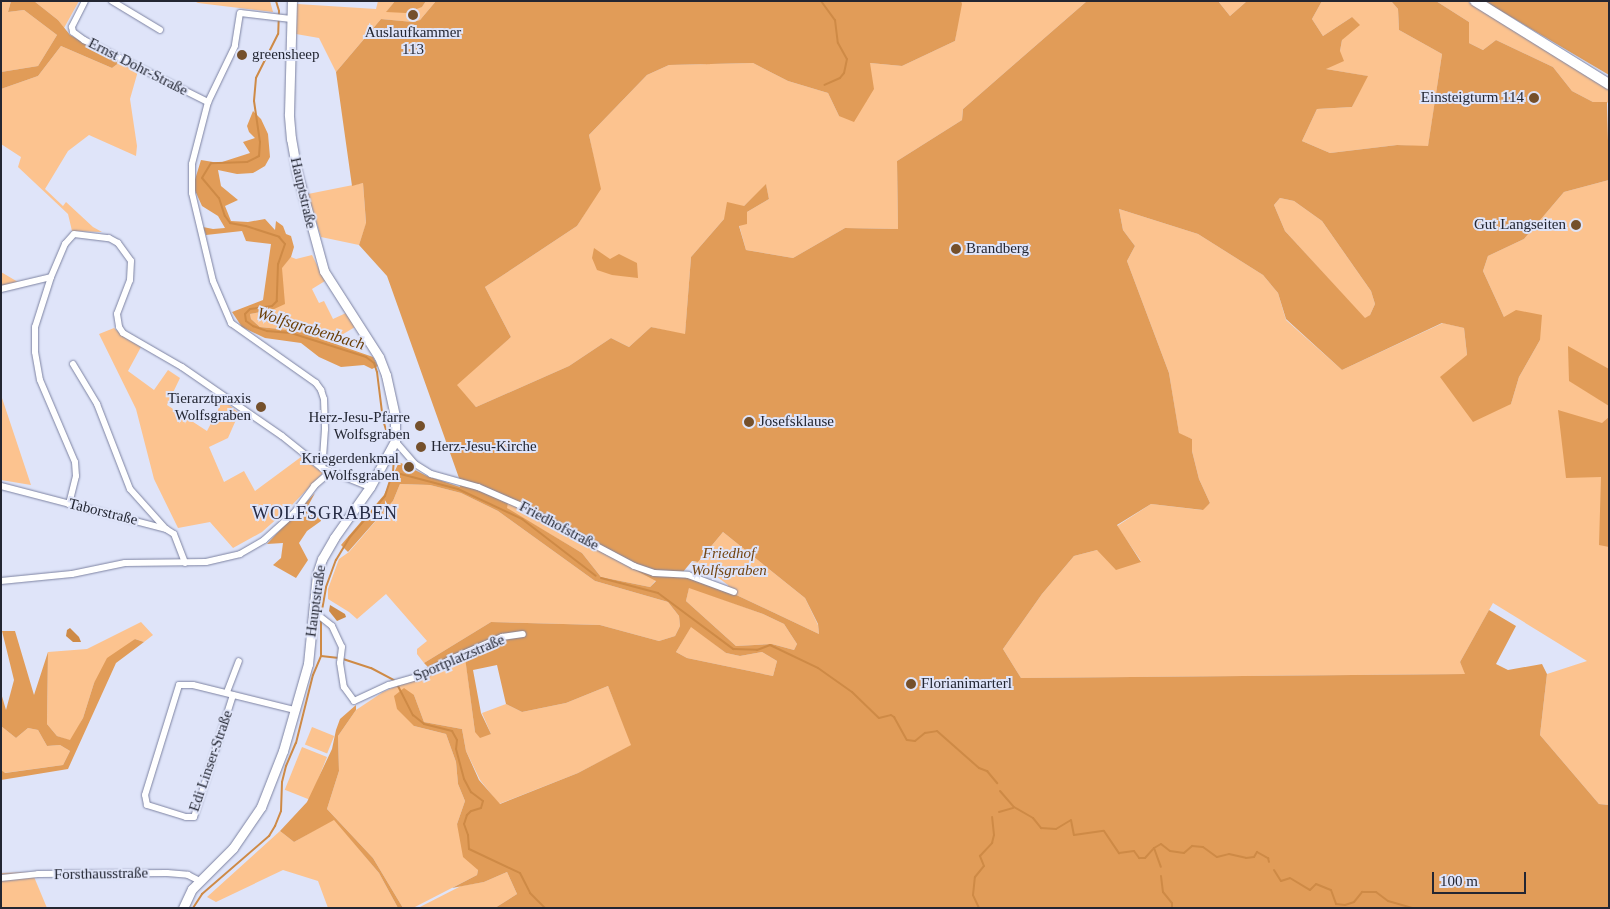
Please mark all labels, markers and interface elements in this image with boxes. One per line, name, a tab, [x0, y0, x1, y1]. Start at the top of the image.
marker: Auslaufkammer 113	[407, 9, 419, 21]
place label: Auslaufkammer 113	[365, 23, 461, 58]
street label: Ernst Dohr-Straße	[85, 34, 191, 100]
place label: greensheep	[252, 46, 319, 64]
marker: greensheep	[236, 49, 248, 61]
place label: Einsteigturm 114	[1421, 89, 1524, 107]
marker: Einsteigturm 114	[1528, 92, 1540, 104]
street label: Hauptstraße	[286, 156, 320, 230]
place label: Gut Langseiten	[1474, 216, 1566, 234]
marker: Gut Langseiten	[1570, 219, 1582, 231]
place label: Brandberg	[966, 240, 1029, 258]
marker: Brandberg	[950, 243, 962, 255]
water label: Wolfsgrabenbach	[255, 304, 367, 354]
place label: Tierarztpraxis Wolfsgraben	[167, 389, 251, 424]
marker: Tierarztpraxis Wolfsgraben	[255, 401, 267, 413]
place label: Herz-Jesu-Pfarre Wolfsgraben	[308, 408, 410, 443]
place label: Josefsklause	[759, 413, 834, 431]
marker: Josefsklause	[743, 416, 755, 428]
marker: Herz-Jesu-Pfarre Wolfsgraben	[414, 420, 426, 432]
place label: Herz-Jesu-Kirche	[431, 438, 537, 456]
marker: Herz-Jesu-Kirche	[415, 441, 427, 453]
place label: Kriegerdenkmal Wolfsgraben	[302, 449, 399, 484]
marker: Kriegerdenkmal Wolfsgraben	[403, 461, 415, 473]
street label: Taborstraße	[67, 495, 139, 529]
street label: Friedhofstraße	[516, 498, 602, 554]
district label: WOLFSGRABEN	[251, 502, 399, 524]
park label: Friedhof Wolfsgraben	[691, 544, 767, 579]
street label: Hauptstraße	[302, 564, 330, 638]
street label: Sportplatzstraße	[411, 631, 507, 685]
place label: Florianimarterl	[921, 675, 1012, 693]
marker: Florianimarterl	[905, 678, 917, 690]
street label: Edi Linser-Straße	[185, 708, 237, 814]
scale bar	[1435, 862, 1529, 894]
street label: Forsthausstraße	[54, 864, 148, 884]
text: 100 m	[1440, 873, 1478, 889]

